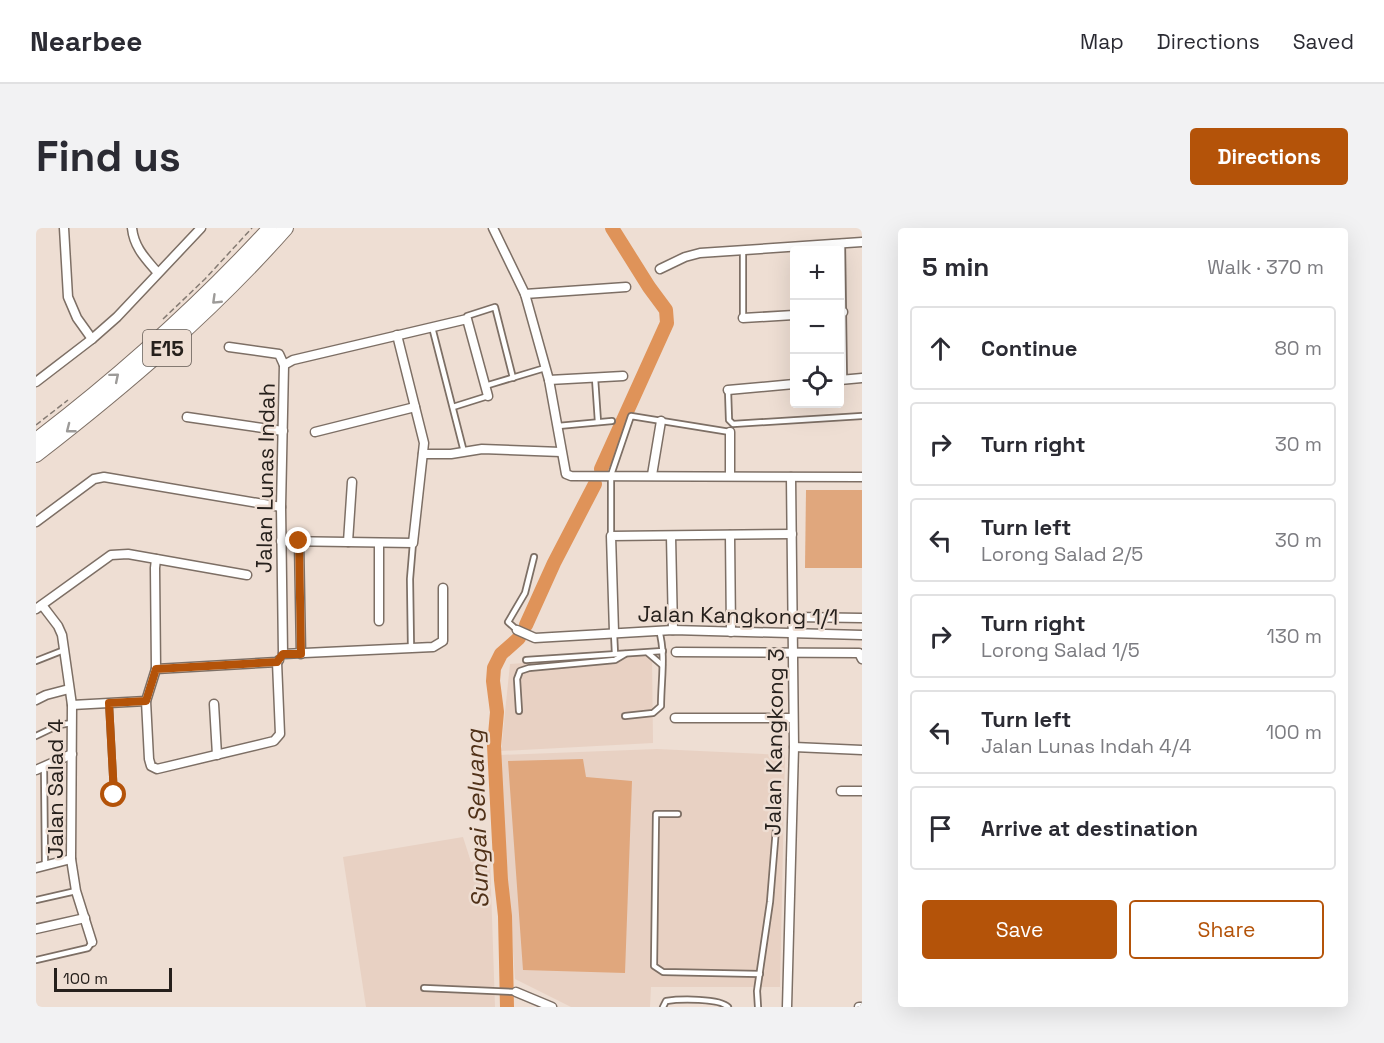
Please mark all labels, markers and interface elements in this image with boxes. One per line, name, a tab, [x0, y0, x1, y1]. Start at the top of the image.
text: Nearbee	[30, 23, 142, 59]
text: Map	[1080, 28, 1124, 55]
text: Directions	[1157, 28, 1260, 55]
text: Saved	[1293, 28, 1354, 55]
button: Directions	[1190, 128, 1348, 185]
text: Find us	[36, 130, 181, 183]
map controls	[790, 246, 844, 408]
button: +	[790, 246, 844, 300]
text: 5 min	[922, 250, 989, 284]
text: Walk · 370 m	[1207, 254, 1324, 280]
one-way arrow	[212, 293, 223, 304]
button: −	[790, 300, 844, 354]
road number: E15	[143, 330, 191, 366]
icon: ahead	[924, 332, 957, 365]
text: Continue	[981, 334, 1077, 362]
text: 80 m	[1274, 335, 1322, 361]
button: locate	[790, 354, 844, 408]
one-way arrow	[108, 373, 119, 384]
street label: Jalan Lunas Indah	[249, 383, 281, 573]
one-way arrow	[65, 421, 76, 432]
icon: right	[924, 428, 957, 461]
text: Turn right	[981, 430, 1086, 458]
text: 30 m	[1275, 431, 1322, 457]
text: Turn left	[981, 513, 1071, 541]
icon: left	[924, 524, 957, 557]
route end	[285, 527, 311, 553]
text: 30 m	[1275, 527, 1322, 553]
text: Lorong Salad 2/5	[981, 541, 1143, 567]
street label: Jalan Kangkong 1/1	[637, 599, 839, 631]
text: Turn right	[981, 609, 1086, 637]
icon: right	[924, 620, 957, 653]
text: 130 m	[1266, 623, 1322, 649]
text: Lorong Salad 1/5	[981, 637, 1140, 663]
street label: Jalan Kangkong 3	[758, 648, 790, 836]
text: Turn left	[981, 705, 1071, 733]
icon: left	[924, 716, 957, 749]
street label: Jalan Salad 4	[41, 719, 69, 859]
text: 100 m	[1266, 719, 1322, 745]
water label: Sungai Seluang	[458, 728, 496, 909]
text: Jalan Lunas Indah 4/4	[981, 733, 1191, 759]
route start	[100, 781, 126, 807]
icon: arrive	[924, 812, 957, 845]
text: Arrive at destination	[981, 814, 1198, 842]
button: Save	[922, 900, 1117, 959]
button: Share	[1129, 900, 1324, 959]
scale bar	[54, 965, 172, 992]
text: 100 m	[63, 968, 108, 989]

